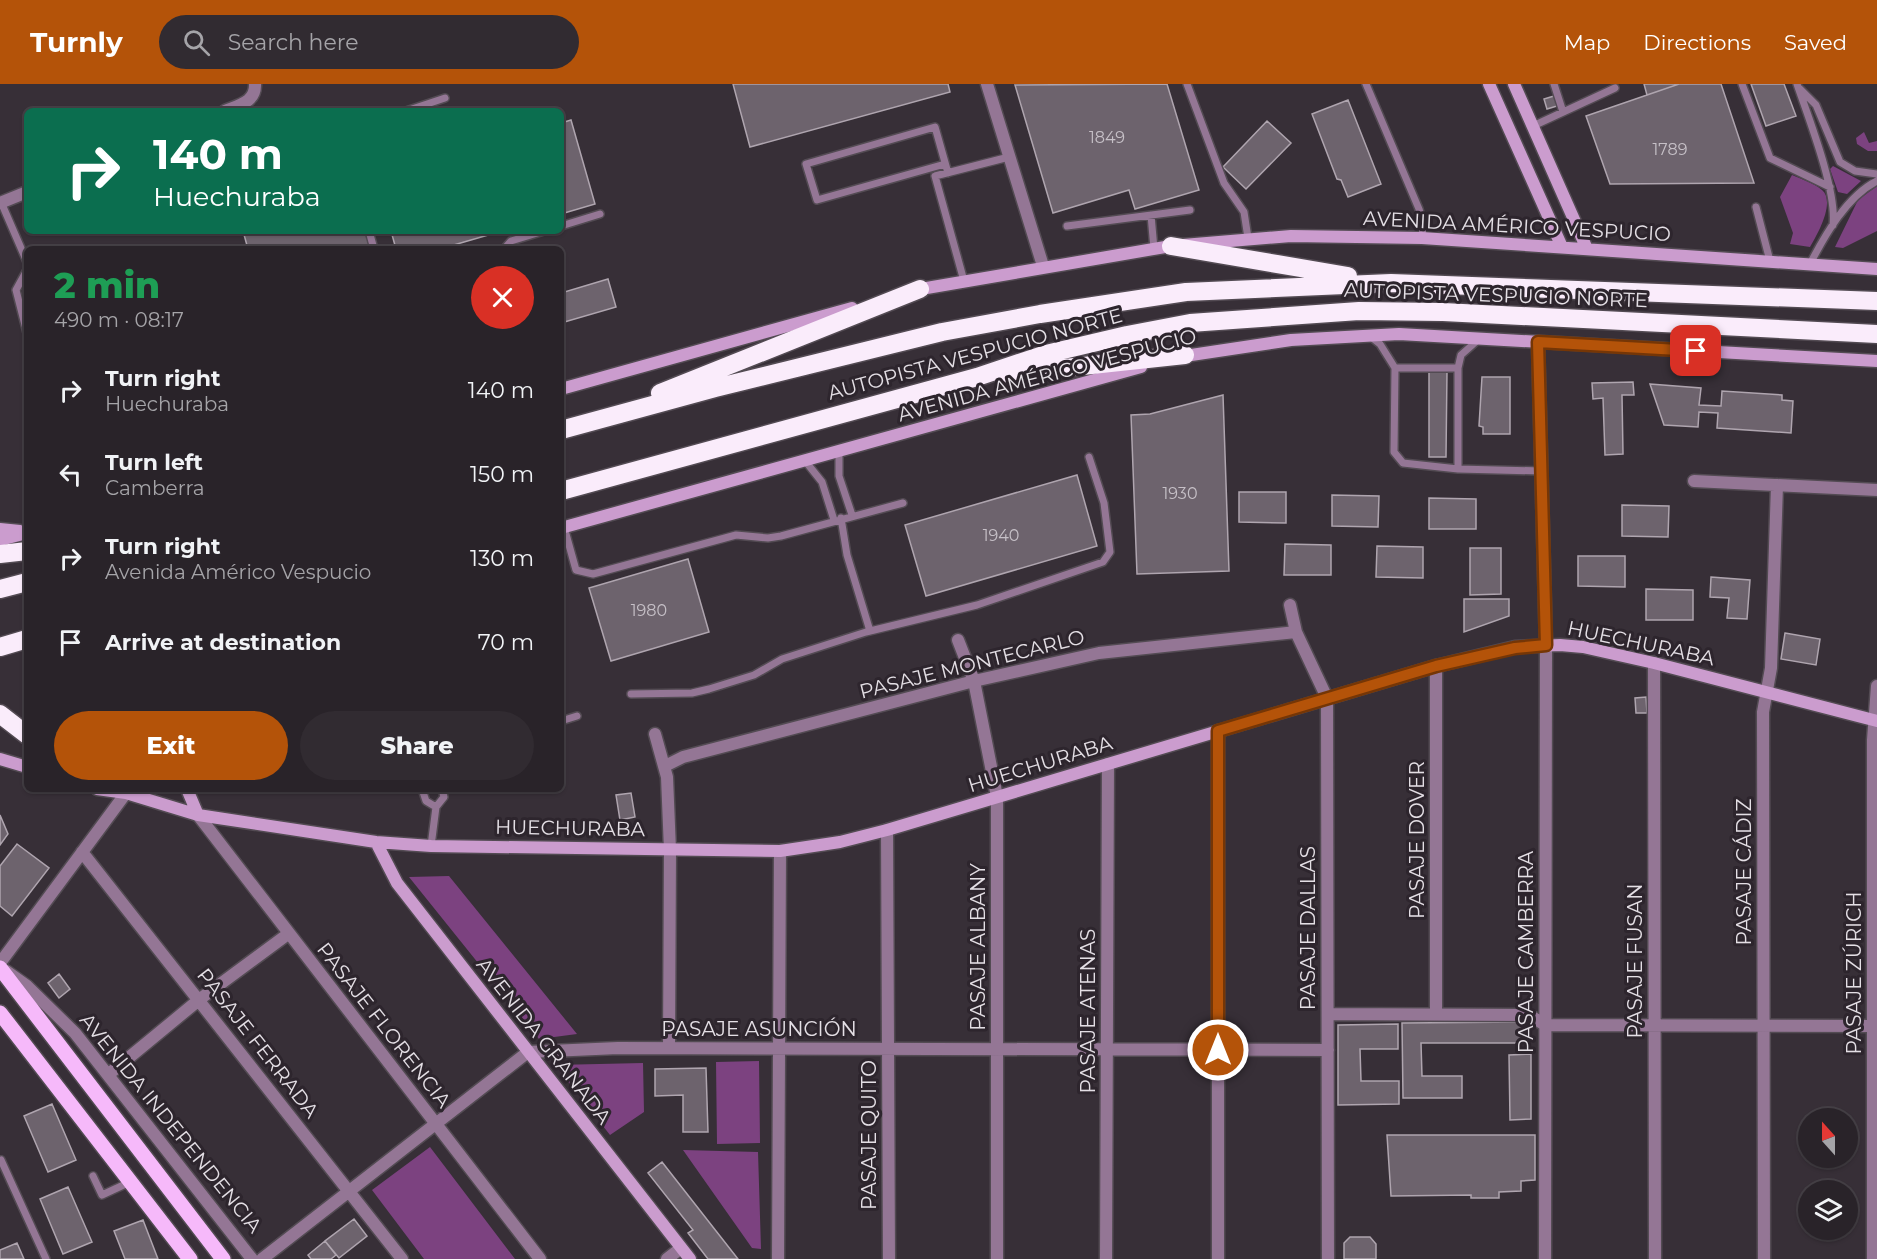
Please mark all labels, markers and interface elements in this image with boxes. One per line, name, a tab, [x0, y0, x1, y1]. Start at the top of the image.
search box	[159, 15, 579, 69]
text: Turnly	[30, 25, 123, 59]
icon: search	[180, 26, 213, 59]
text: Search here	[228, 29, 359, 56]
text: Map	[1564, 30, 1610, 55]
text: Directions	[1643, 30, 1751, 55]
text: Saved	[1784, 30, 1847, 55]
text: 140 m	[153, 128, 283, 180]
house number: 1849	[1089, 128, 1125, 147]
icon: right	[54, 132, 132, 210]
house number: 1789	[1653, 140, 1687, 159]
text: Huechuraba	[153, 180, 321, 213]
street label: AVENIDA AMÉRICO VESPUCIO	[1363, 206, 1671, 246]
text: 2 min	[54, 263, 160, 307]
button: close	[471, 266, 534, 329]
street label: AUTOPISTA VESPUCIO NORTE	[1344, 278, 1648, 312]
street label: AUTOPISTA VESPUCIO NORTE	[825, 303, 1125, 405]
text: 490 m · 08:17	[54, 308, 184, 332]
street label: AVENIDA AMÉRICO VESPUCIO	[895, 324, 1199, 426]
pin	[1670, 325, 1721, 376]
icon: arrive	[1679, 334, 1712, 367]
text: Turn right	[105, 365, 220, 392]
icon: right	[54, 374, 87, 407]
text: 140 m	[468, 377, 534, 404]
text: Huechuraba	[105, 392, 229, 416]
text: Turn left	[105, 449, 203, 476]
icon: left	[54, 458, 87, 491]
text: 150 m	[470, 461, 534, 488]
text: Camberra	[105, 476, 205, 500]
house number: 1930	[1163, 484, 1197, 503]
house number: 1940	[983, 526, 1019, 545]
text: Turn right	[105, 533, 220, 560]
icon: right	[54, 542, 87, 575]
text: 130 m	[470, 545, 534, 572]
text: Avenida Américo Vespucio	[105, 560, 371, 584]
house number: 1980	[631, 601, 667, 620]
street label: HUECHURABA	[1565, 616, 1717, 670]
street label: PASAJE MONTECARLO	[857, 624, 1087, 704]
icon: arrive	[54, 626, 87, 659]
text: Arrive at destination	[105, 629, 341, 656]
text: 70 m	[478, 629, 534, 656]
button: Exit	[54, 711, 288, 780]
button: Share	[300, 711, 534, 780]
street label: HUECHURABA	[965, 730, 1116, 797]
street label: PASAJE DOVER	[1405, 761, 1429, 919]
street label: PASAJE CÁDIZ	[1732, 798, 1756, 946]
street label: HUECHURABA	[495, 815, 646, 841]
street label: PASAJE DALLAS	[1296, 846, 1320, 1010]
street label: PASAJE CAMBERRA	[1514, 850, 1538, 1053]
street label: PASAJE ALBANY	[966, 863, 990, 1031]
street label: PASAJE FUSAN	[1623, 884, 1647, 1038]
street label: PASAJE ZÚRICH	[1842, 891, 1866, 1055]
street label: PASAJE ATENAS	[1076, 929, 1100, 1093]
street label: PASAJE FLORENCIA	[312, 938, 456, 1113]
street label: AVENIDA GRANADA	[472, 953, 617, 1129]
street label: PASAJE FERRADA	[192, 963, 324, 1123]
street label: AVENIDA INDEPENDENCIA	[75, 1008, 267, 1238]
street label: PASAJE ASUNCIÓN	[661, 1017, 857, 1041]
position arrow	[1186, 1018, 1250, 1082]
street label: PASAJE QUITO	[857, 1060, 881, 1210]
north arrow	[1798, 1108, 1858, 1168]
map controls	[1798, 1108, 1858, 1240]
button: layers	[1798, 1180, 1858, 1240]

